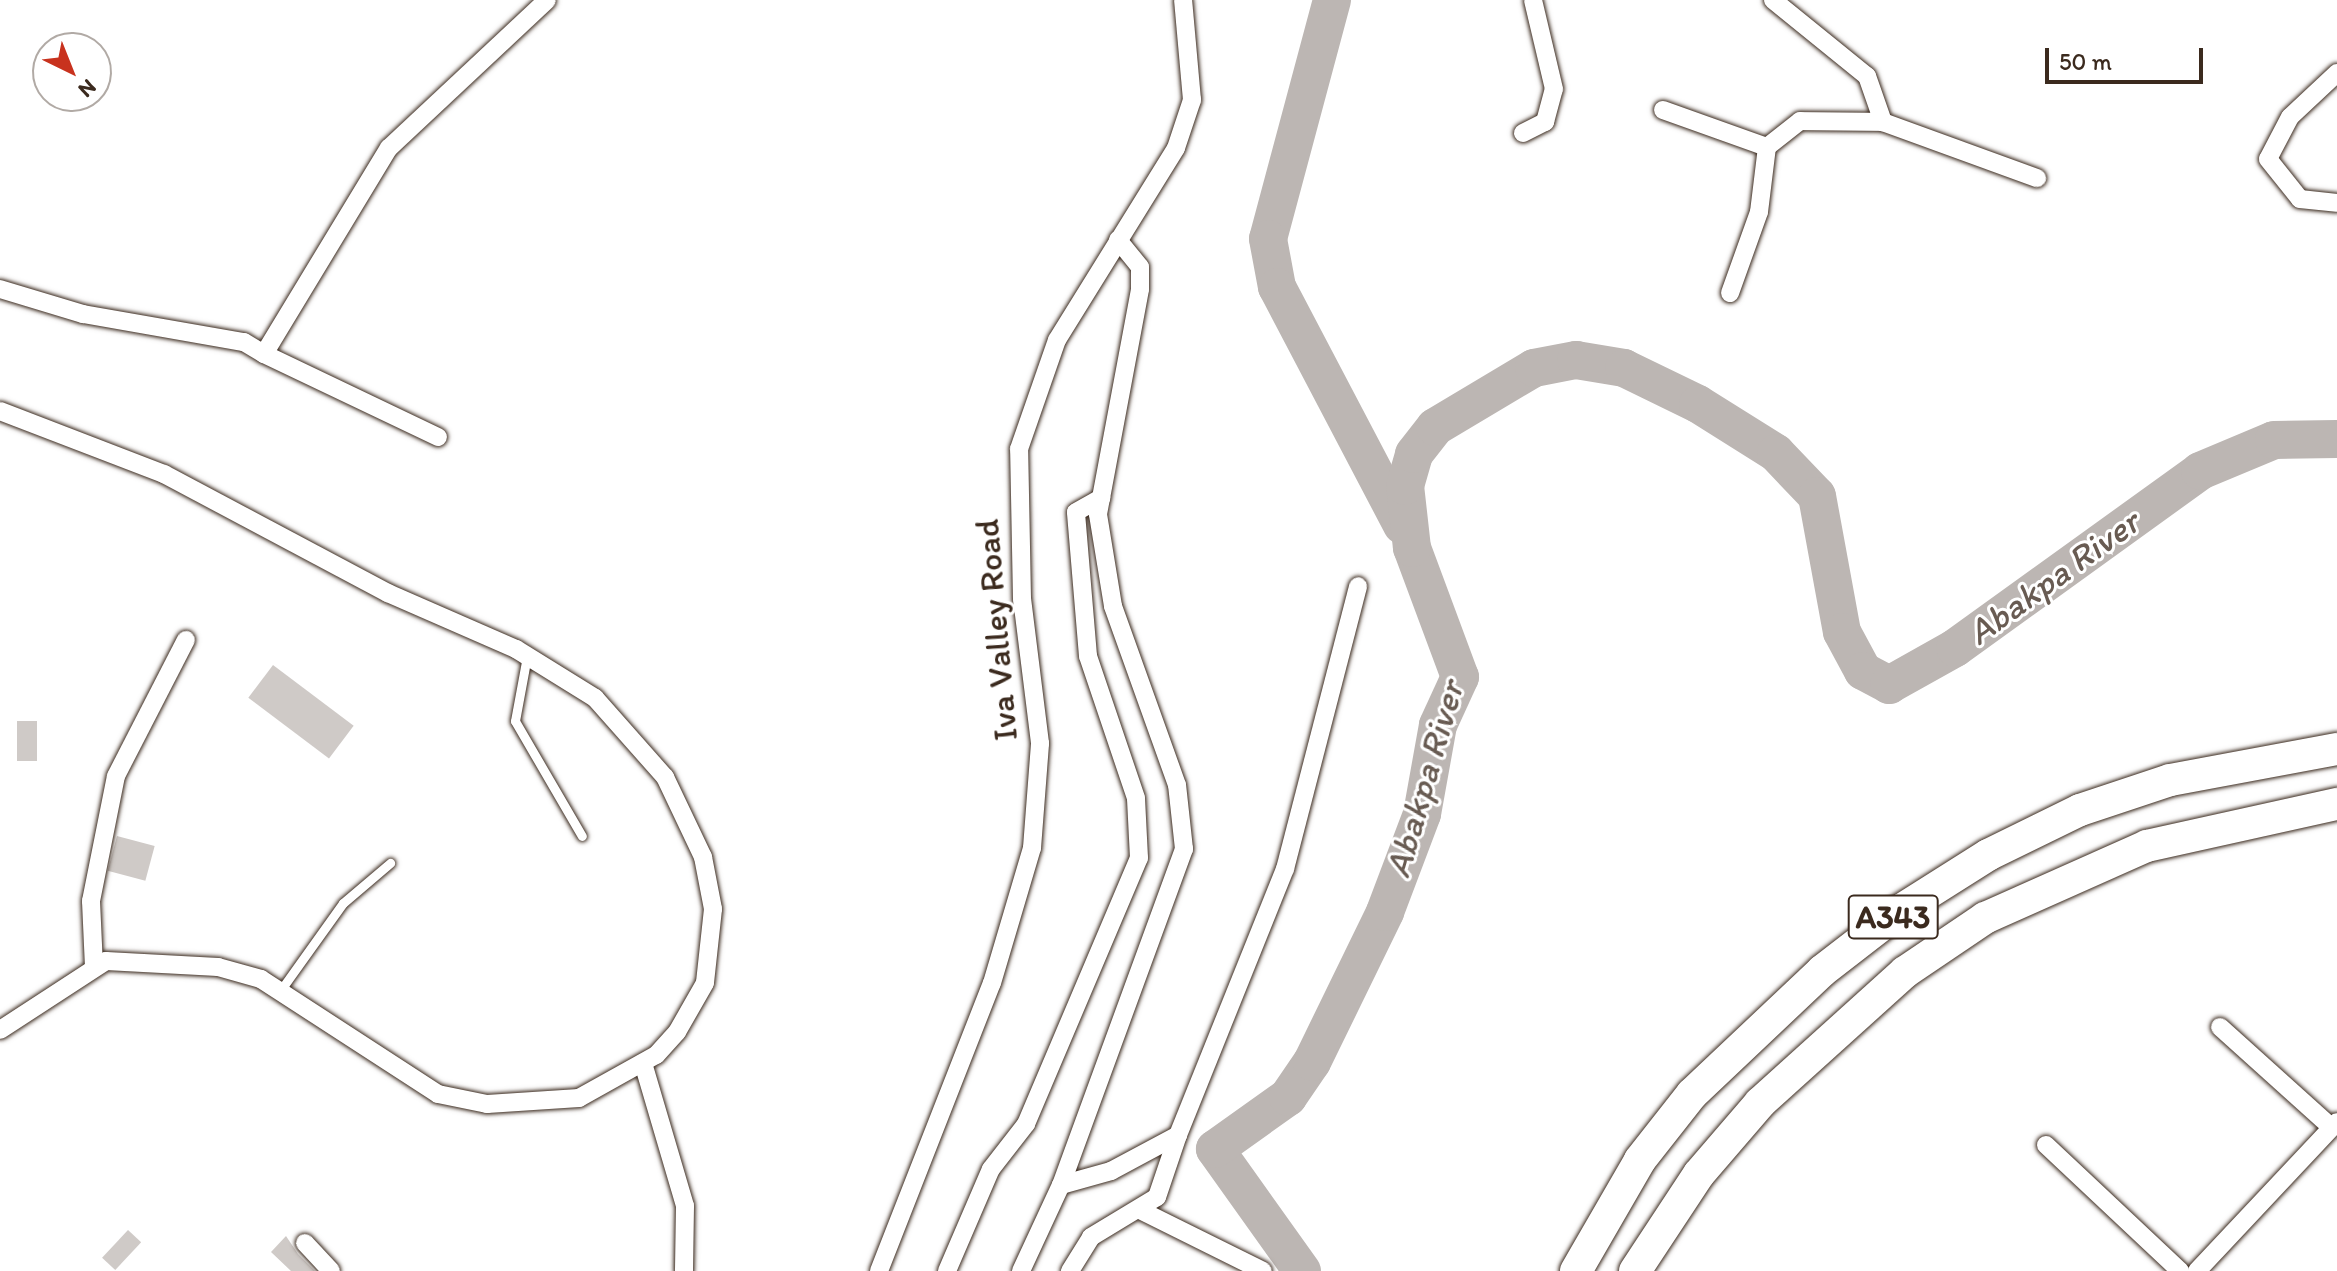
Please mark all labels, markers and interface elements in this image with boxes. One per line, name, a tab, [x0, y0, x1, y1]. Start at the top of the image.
north arrow	[32, 32, 112, 112]
scale bar	[2049, 32, 2207, 82]
text: 50 m	[2059, 47, 2112, 76]
text: N	[73, 74, 102, 103]
water label: Abakpa River	[1959, 500, 2147, 654]
street label: Iva Valley Road	[966, 517, 1026, 743]
water label: Abakpa River	[1375, 676, 1473, 882]
road number: A343	[1847, 889, 1939, 945]

